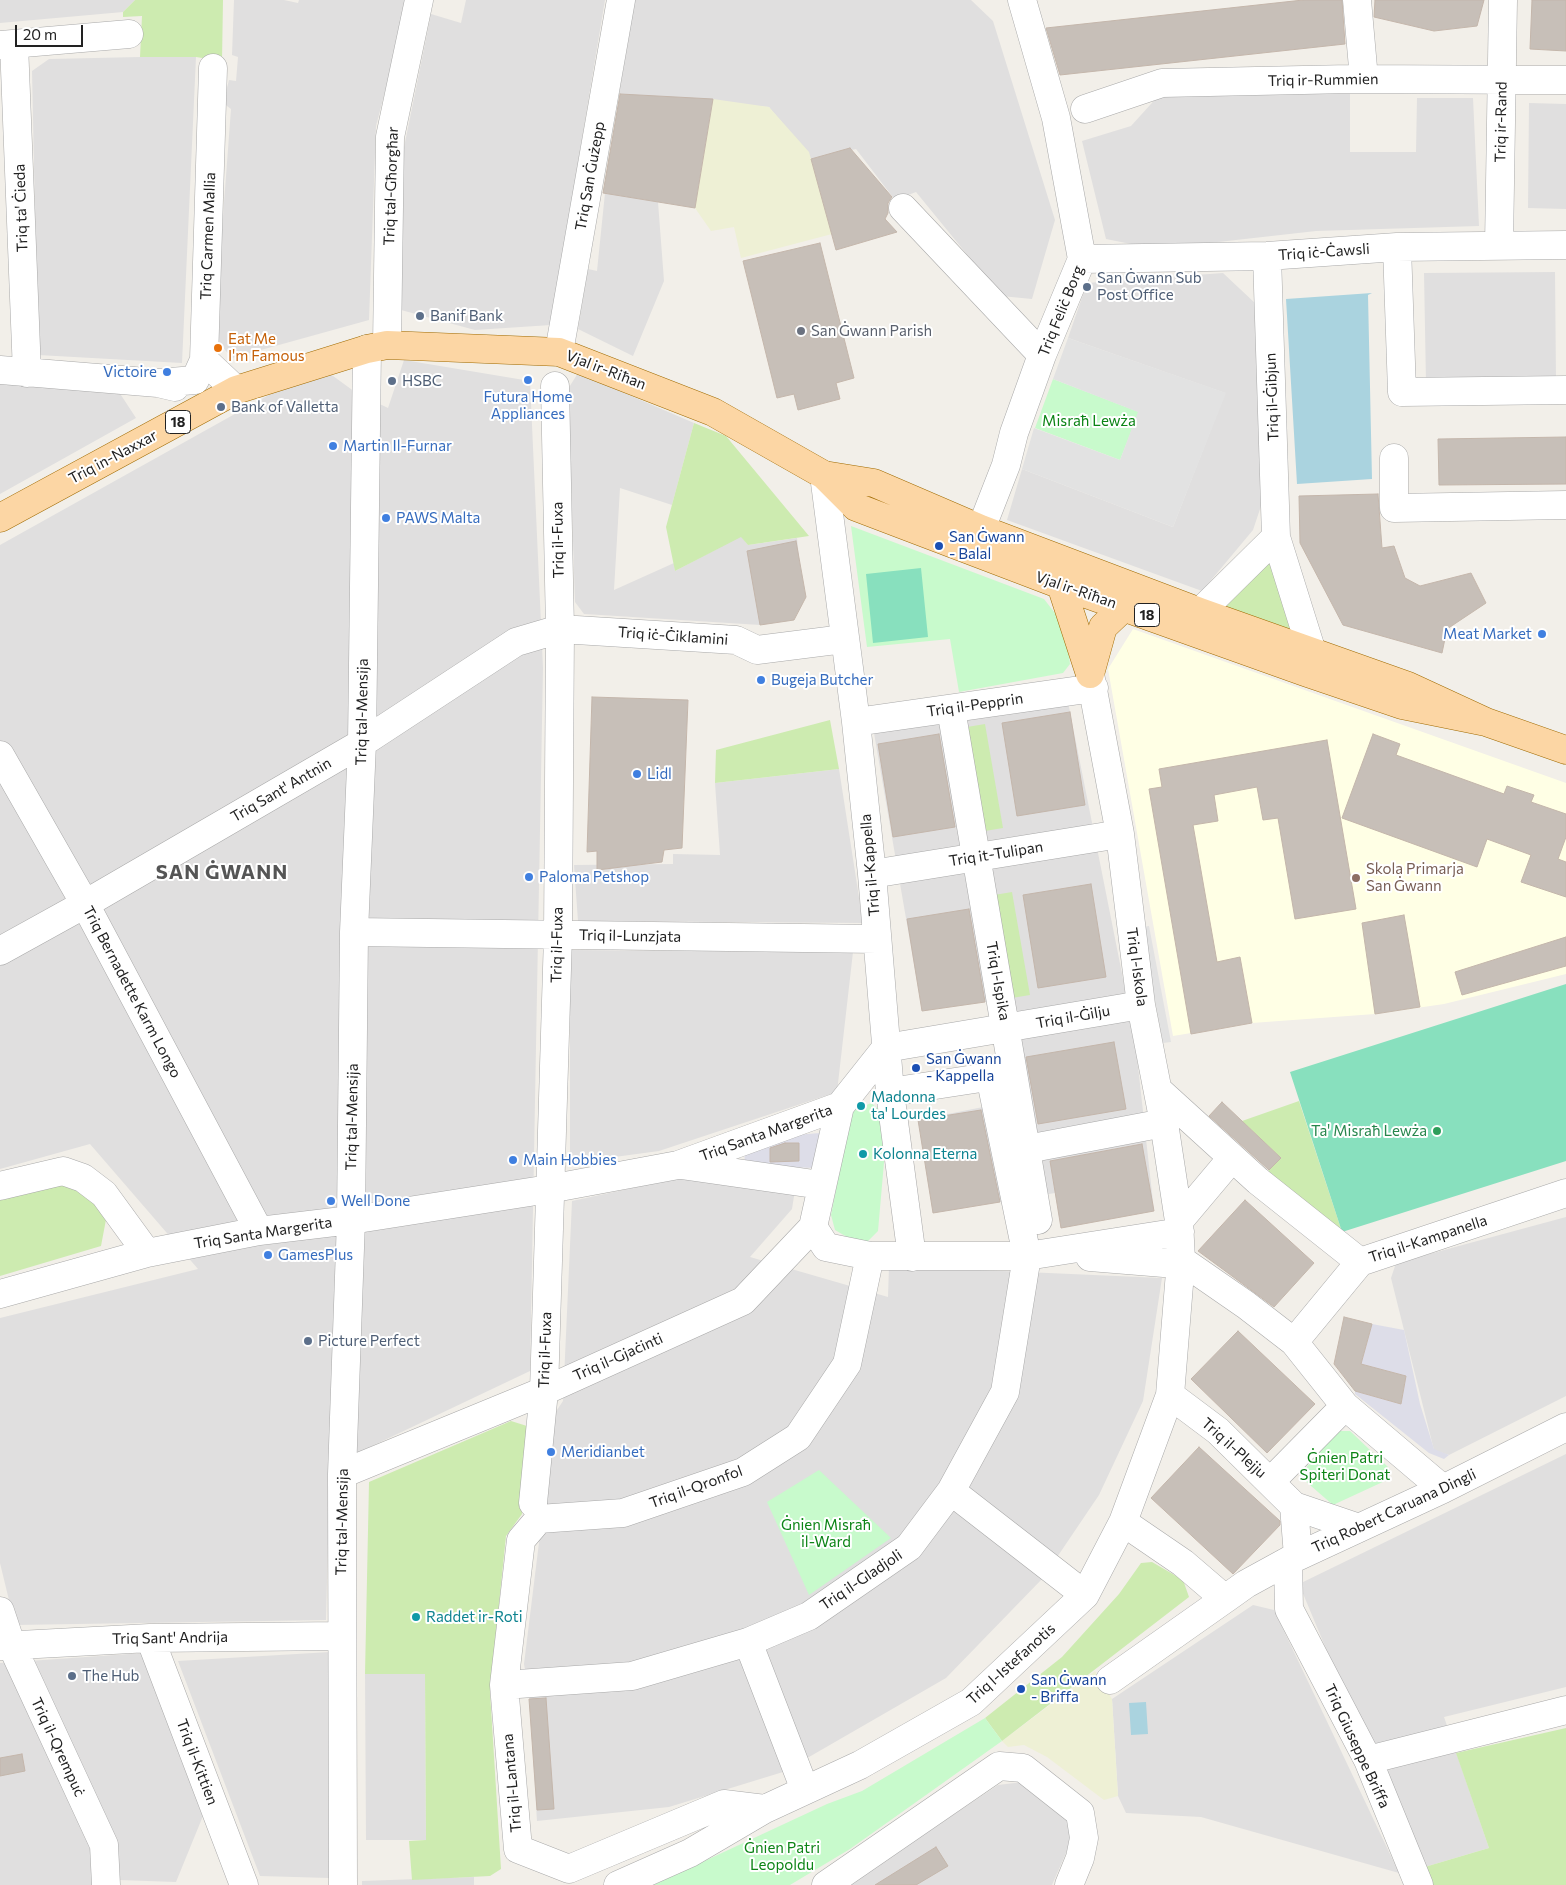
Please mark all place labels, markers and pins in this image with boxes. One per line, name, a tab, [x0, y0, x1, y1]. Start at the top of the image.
place label: San Ġwann Sub Post Office	[1097, 269, 1202, 304]
marker: San Ġwann Sub Post Office	[1081, 281, 1093, 293]
place label: Banif Bank	[430, 307, 503, 325]
marker: Banif Bank	[414, 310, 426, 322]
place label: San Ġwann Parish	[811, 322, 932, 340]
marker: San Ġwann Parish	[795, 325, 807, 337]
place label: Eat Me I'm Famous	[228, 330, 305, 365]
marker: Eat Me I'm Famous	[212, 342, 224, 354]
place label: Victoire	[103, 363, 157, 381]
marker: Victoire	[161, 366, 173, 378]
place label: HSBC	[402, 372, 442, 390]
marker: Futura Home Appliances	[522, 374, 534, 386]
marker: HSBC	[386, 375, 398, 387]
place label: Futura Home Appliances	[483, 388, 573, 423]
place label: Bank of Valletta	[231, 398, 339, 416]
marker: Bank of Valletta	[215, 401, 227, 413]
place label: Martin Il-Furnar	[343, 437, 452, 455]
marker: Martin Il-Furnar	[327, 440, 339, 452]
place label: PAWS Malta	[396, 509, 480, 527]
marker: PAWS Malta	[380, 512, 392, 524]
place label: San Ġwann - Balal	[949, 528, 1025, 563]
marker: San Ġwann - Balal	[933, 540, 945, 552]
place label: Meat Market	[1443, 625, 1532, 643]
marker: Meat Market	[1536, 628, 1548, 640]
place label: Bugeja Butcher	[771, 671, 874, 689]
marker: Bugeja Butcher	[755, 674, 767, 686]
place label: Lidl	[647, 765, 672, 783]
marker: Lidl	[631, 768, 643, 780]
place label: Skola Primarja San Ġwann	[1366, 860, 1464, 895]
place label: Paloma Petshop	[539, 868, 649, 886]
marker: Paloma Petshop	[523, 871, 535, 883]
marker: Skola Primarja San Ġwann	[1350, 872, 1362, 884]
place label: San Ġwann - Kappella	[926, 1050, 1002, 1085]
marker: San Ġwann - Kappella	[910, 1062, 922, 1074]
place label: Madonna ta' Lourdes	[871, 1088, 946, 1123]
marker: Madonna ta' Lourdes	[855, 1100, 867, 1112]
place label: Ta' Misraħ Lewża	[1311, 1122, 1427, 1140]
marker: Ta' Misraħ Lewża	[1431, 1125, 1443, 1137]
place label: Kolonna Eterna	[873, 1145, 977, 1163]
marker: Kolonna Eterna	[857, 1148, 869, 1160]
place label: Main Hobbies	[523, 1151, 617, 1169]
marker: Main Hobbies	[507, 1154, 519, 1166]
place label: Well Done	[341, 1192, 410, 1210]
marker: Well Done	[325, 1195, 337, 1207]
place label: GamesPlus	[278, 1246, 353, 1264]
marker: GamesPlus	[262, 1249, 274, 1261]
place label: Picture Perfect	[318, 1332, 420, 1350]
marker: Picture Perfect	[302, 1335, 314, 1347]
place label: Meridianbet	[561, 1443, 645, 1461]
marker: Meridianbet	[545, 1446, 557, 1458]
place label: Raddet ir-Roti	[426, 1608, 523, 1626]
marker: Raddet ir-Roti	[410, 1611, 422, 1623]
place label: The Hub	[82, 1667, 139, 1685]
marker: The Hub	[66, 1670, 78, 1682]
place label: San Ġwann - Briffa	[1031, 1671, 1107, 1706]
marker: San Ġwann - Briffa	[1015, 1683, 1027, 1695]

